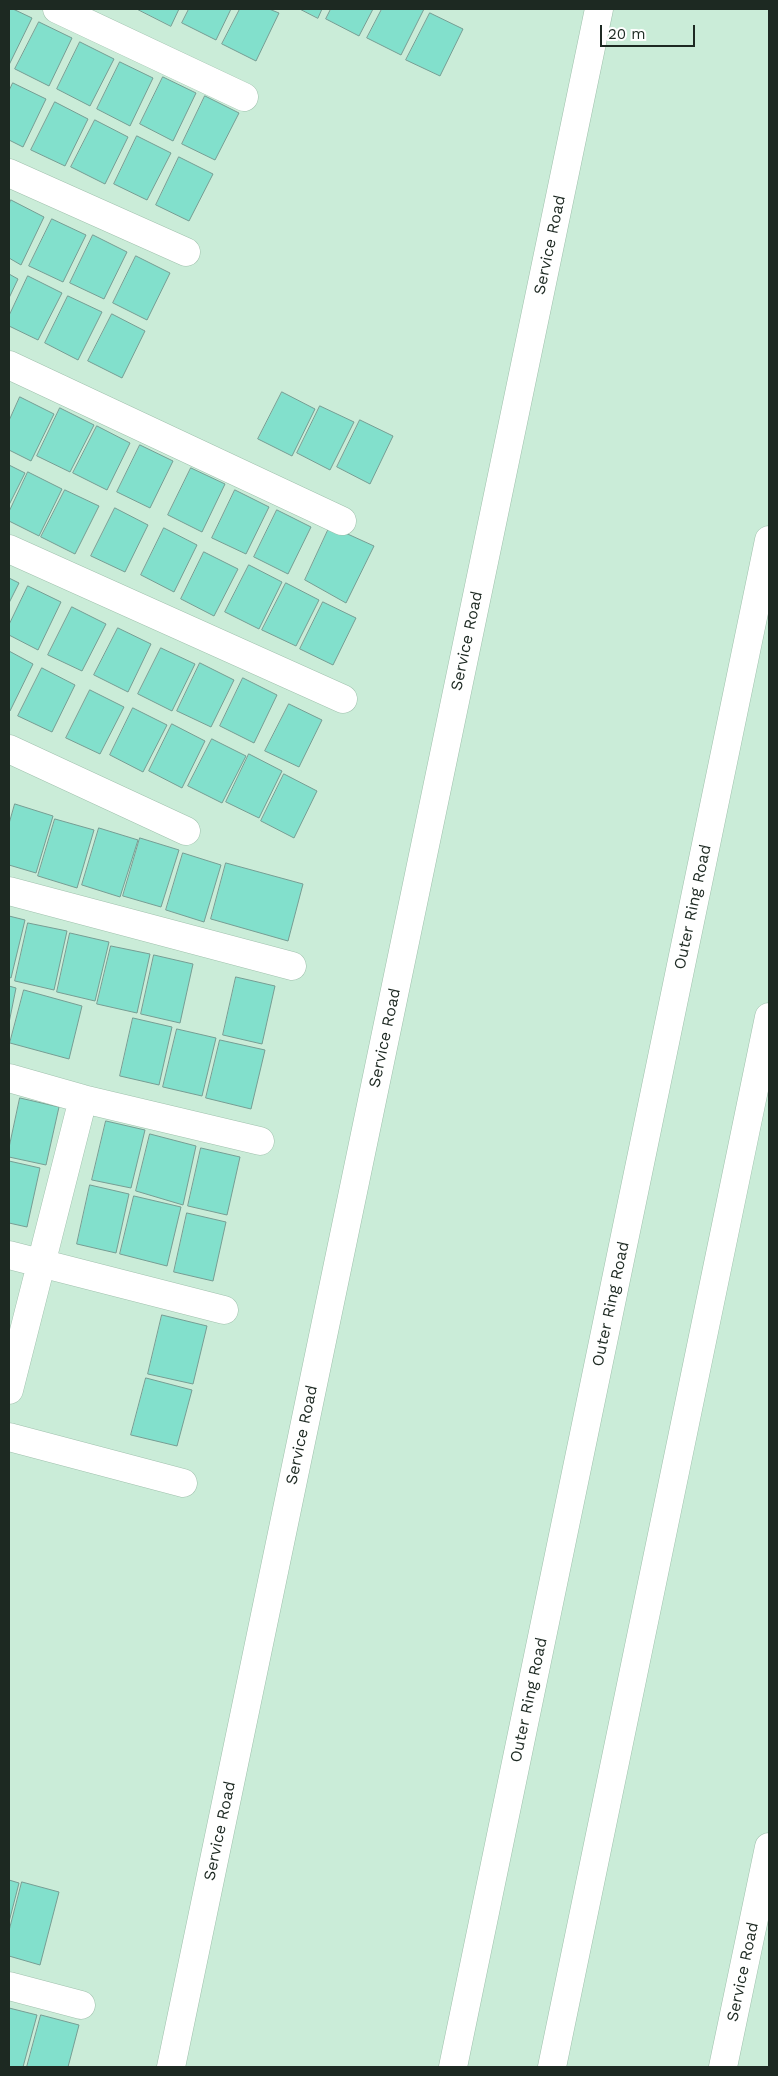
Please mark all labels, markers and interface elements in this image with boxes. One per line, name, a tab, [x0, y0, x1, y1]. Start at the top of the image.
scale bar	[603, 15, 698, 47]
text: 20 m	[608, 25, 646, 43]
street label: Service Road	[530, 193, 570, 297]
street label: Service Road	[447, 589, 487, 693]
street label: Outer Ring Road	[670, 843, 716, 971]
street label: Service Road	[365, 986, 405, 1090]
street label: Outer Ring Road	[588, 1240, 634, 1368]
street label: Service Road	[282, 1383, 322, 1487]
street label: Outer Ring Road	[506, 1636, 552, 1764]
street label: Service Road	[200, 1779, 240, 1883]
street label: Service Road	[723, 1920, 763, 2024]

